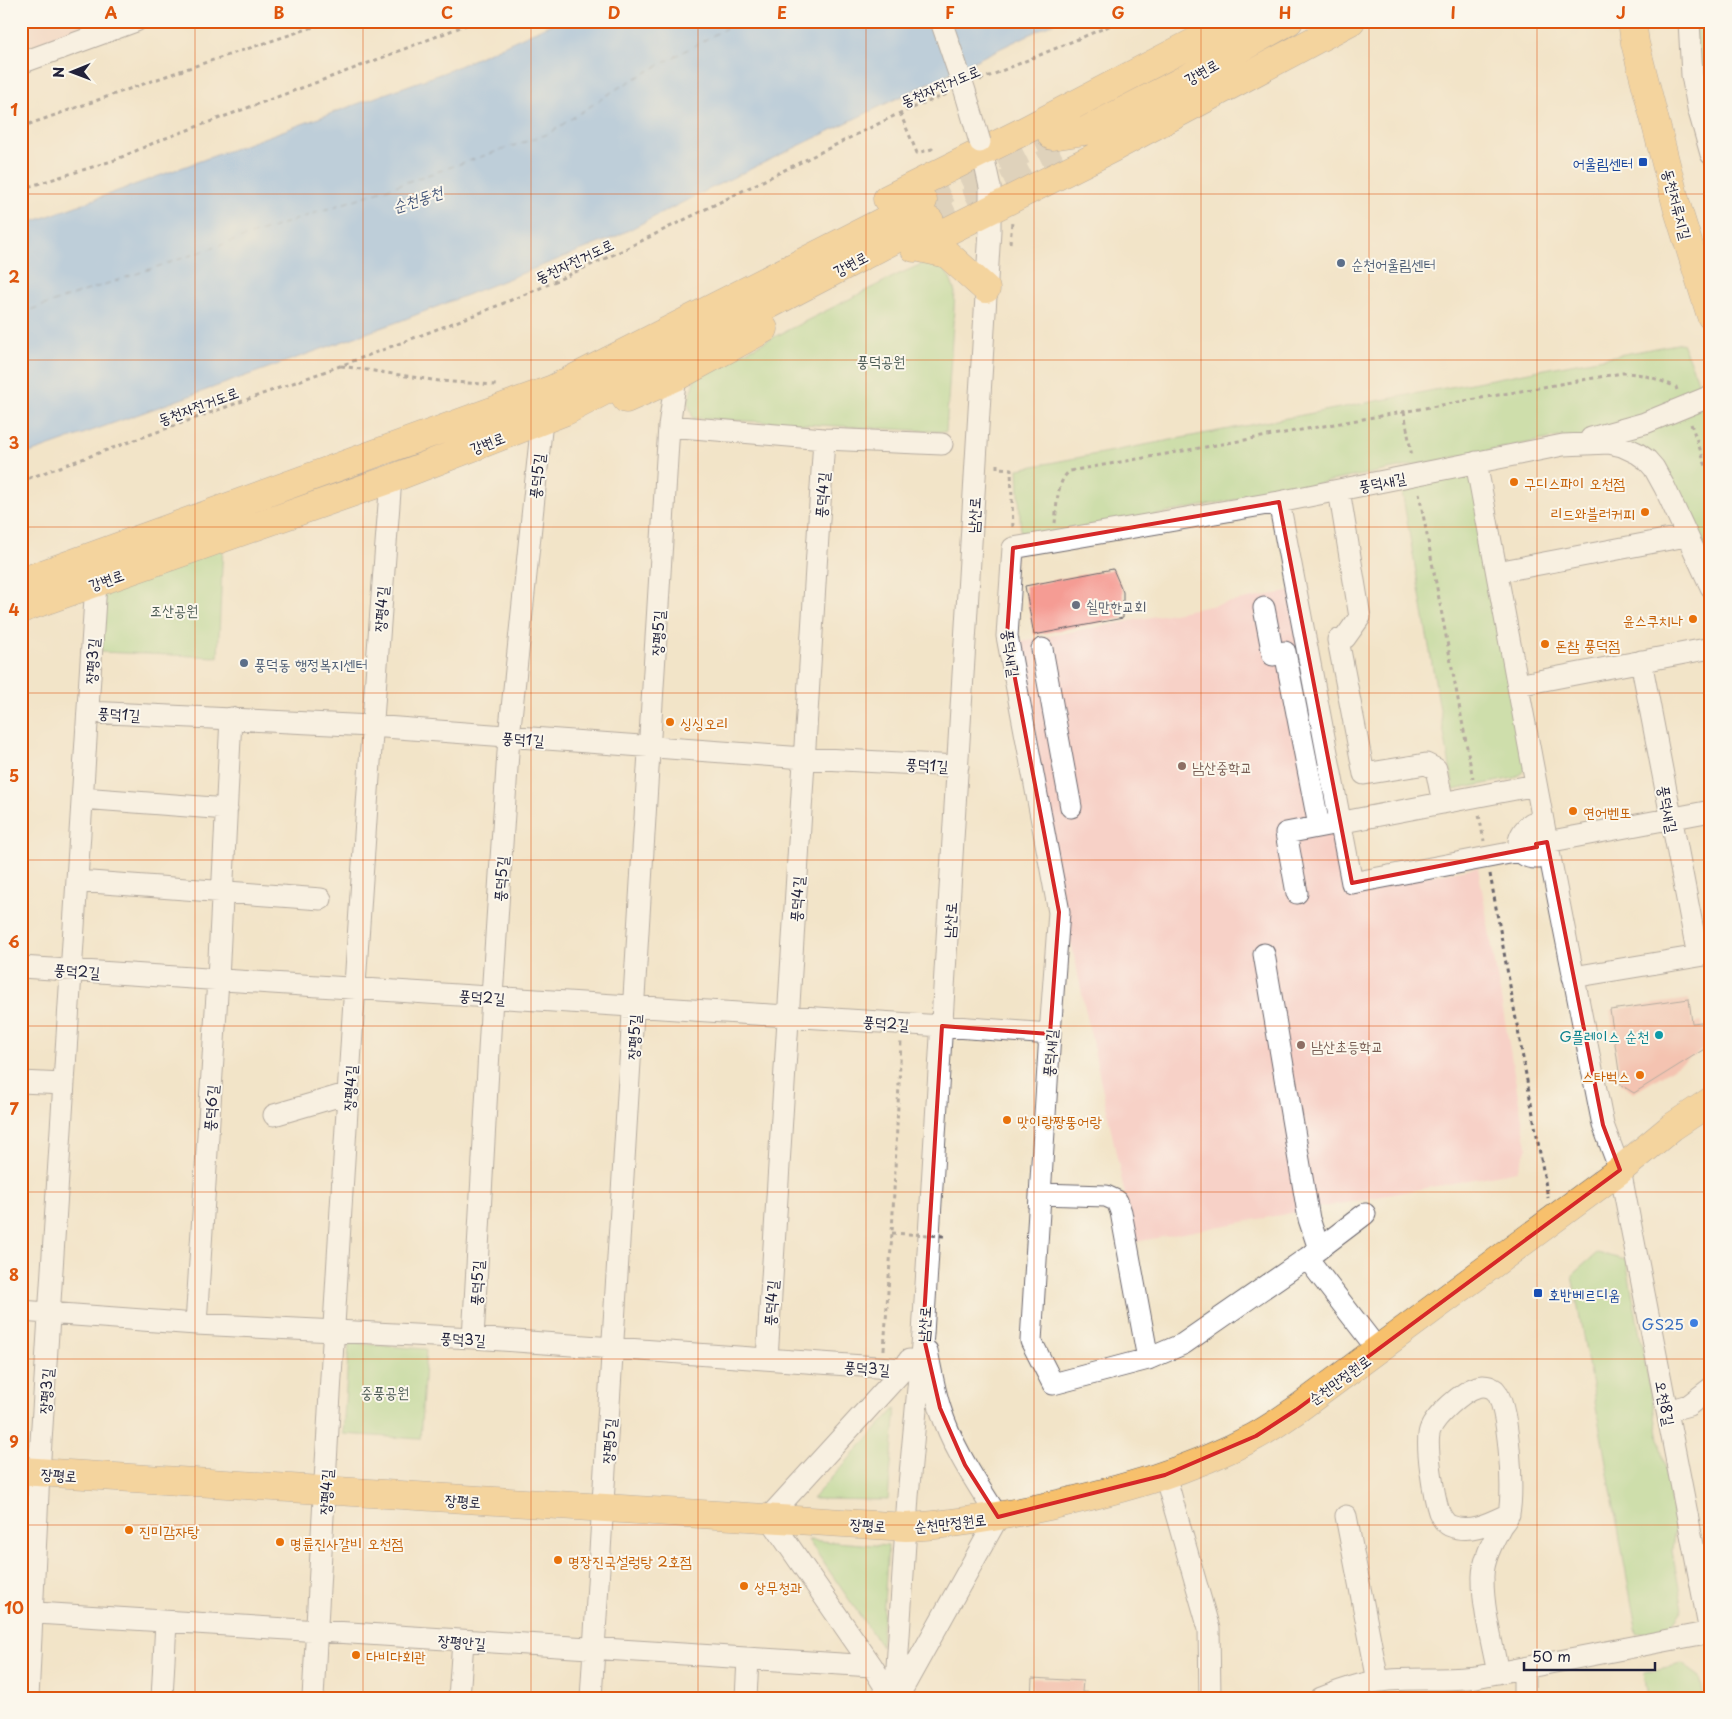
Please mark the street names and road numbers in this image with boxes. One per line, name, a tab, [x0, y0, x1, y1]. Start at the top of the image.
street label: 강변로	[1180, 52, 1222, 90]
street label: 동천자전거도로	[897, 58, 983, 112]
street label: 동천저류지길	[1658, 166, 1698, 242]
street label: 동천자전거도로	[531, 232, 617, 288]
street label: 강변로	[829, 244, 871, 282]
street label: 동천자전거도로	[154, 380, 242, 430]
street label: 강변로	[466, 425, 508, 459]
street label: 풍덕5길	[522, 452, 550, 500]
street label: 풍덕새길	[1356, 465, 1408, 497]
street label: 풍덕4길	[808, 471, 834, 519]
street label: 남산로	[961, 496, 985, 534]
street label: 강변로	[85, 562, 127, 596]
street label: 장평4길	[367, 585, 393, 633]
street label: 장평5길	[644, 609, 670, 657]
street label: 풍덕새길	[997, 627, 1027, 679]
street label: 장평3길	[78, 637, 104, 685]
street label: 풍덕1길	[97, 700, 141, 726]
street label: 풍덕1길	[501, 725, 545, 751]
street label: 풍덕1길	[905, 751, 949, 777]
street label: 풍덕새길	[1653, 783, 1685, 835]
street label: 풍덕5길	[487, 855, 513, 903]
street label: 풍덕4길	[783, 875, 809, 923]
street label: 남산로	[936, 901, 962, 939]
street label: 풍덕2길	[53, 957, 101, 983]
street label: 풍덕2길	[458, 983, 506, 1009]
street label: 풍덕2길	[862, 1009, 910, 1035]
street label: 장평5길	[620, 1013, 646, 1061]
street label: 풍덕새길	[1036, 1028, 1062, 1078]
street label: 장평4길	[336, 1064, 362, 1112]
street label: 풍덕6길	[197, 1084, 223, 1132]
street label: 풍덕5길	[463, 1259, 489, 1307]
street label: 풍덕4길	[757, 1279, 783, 1327]
street label: 남산로	[910, 1305, 936, 1343]
street label: 풍덕3길	[439, 1325, 487, 1351]
street label: 순천만정원로	[1303, 1348, 1375, 1410]
street label: 풍덕3길	[843, 1354, 891, 1380]
street label: 장평3길	[32, 1367, 58, 1415]
street label: 오천8길	[1650, 1378, 1682, 1428]
street label: 장평5길	[595, 1417, 621, 1465]
street label: 장평로	[40, 1461, 78, 1487]
street label: 장평4길	[312, 1468, 338, 1516]
street label: 장평로	[444, 1487, 482, 1513]
street label: 순천만정원로	[913, 1507, 987, 1537]
street label: 장평로	[849, 1511, 887, 1537]
street label: 장평안길	[437, 1628, 487, 1654]

